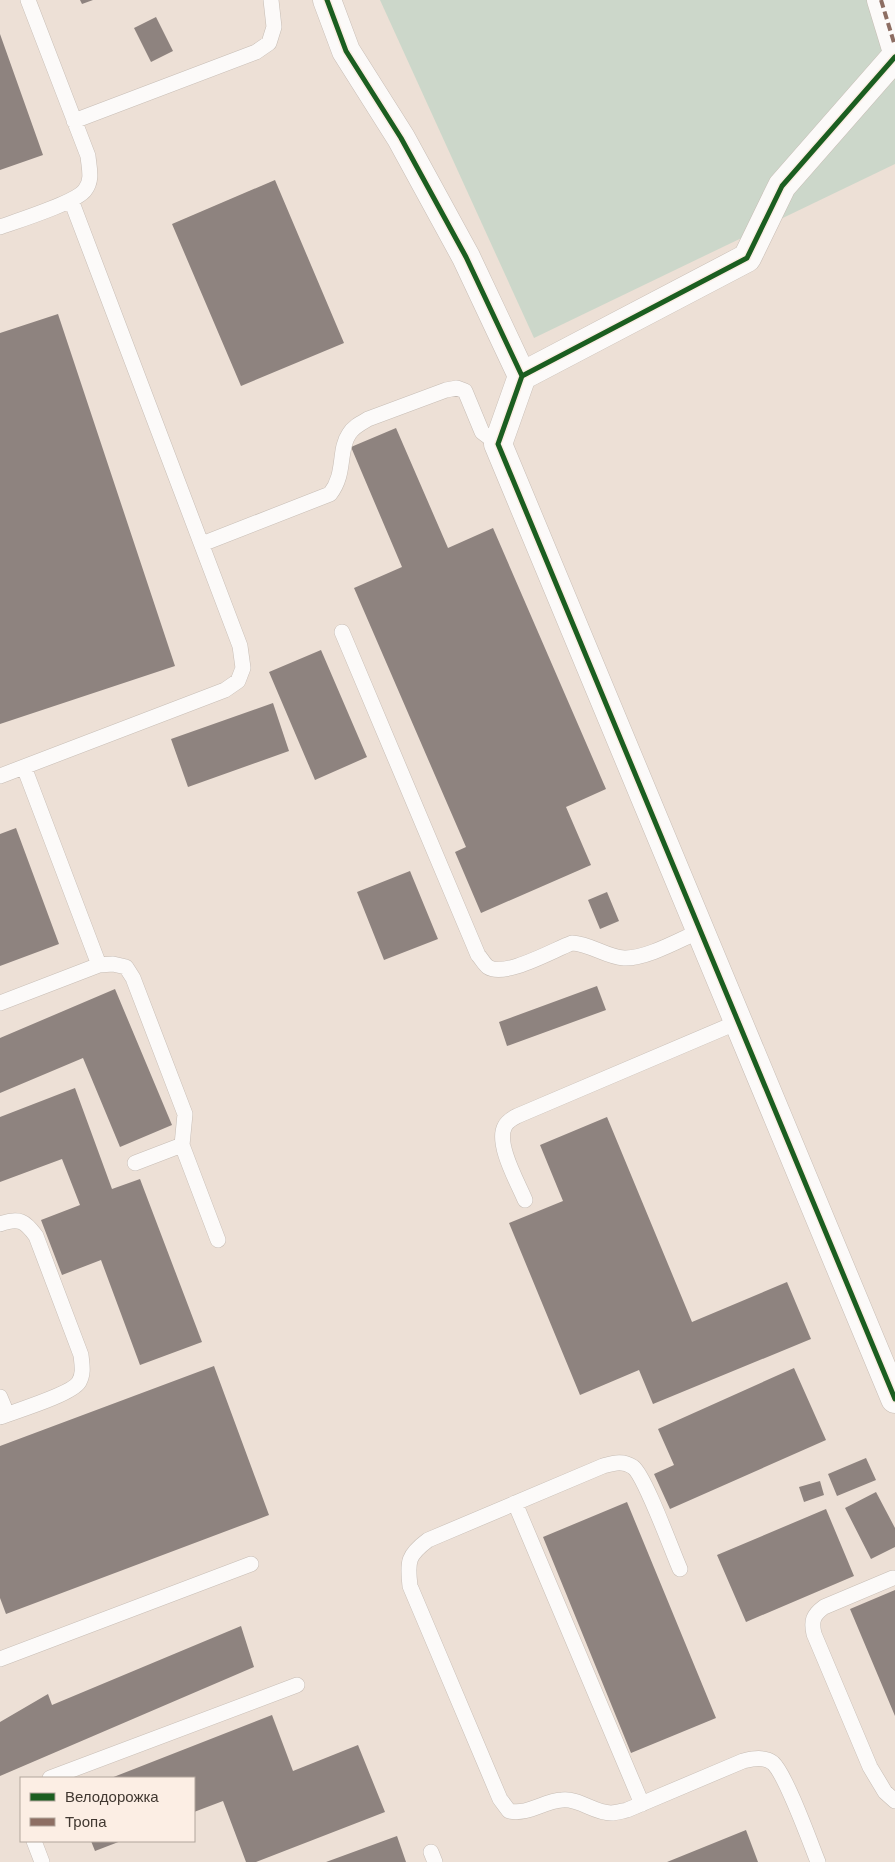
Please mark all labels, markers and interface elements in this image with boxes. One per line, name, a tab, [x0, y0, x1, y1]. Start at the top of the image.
legend	[20, 1777, 195, 1842]
text: Велодорожка	[65, 1788, 159, 1805]
text: Тропа	[65, 1813, 107, 1830]

